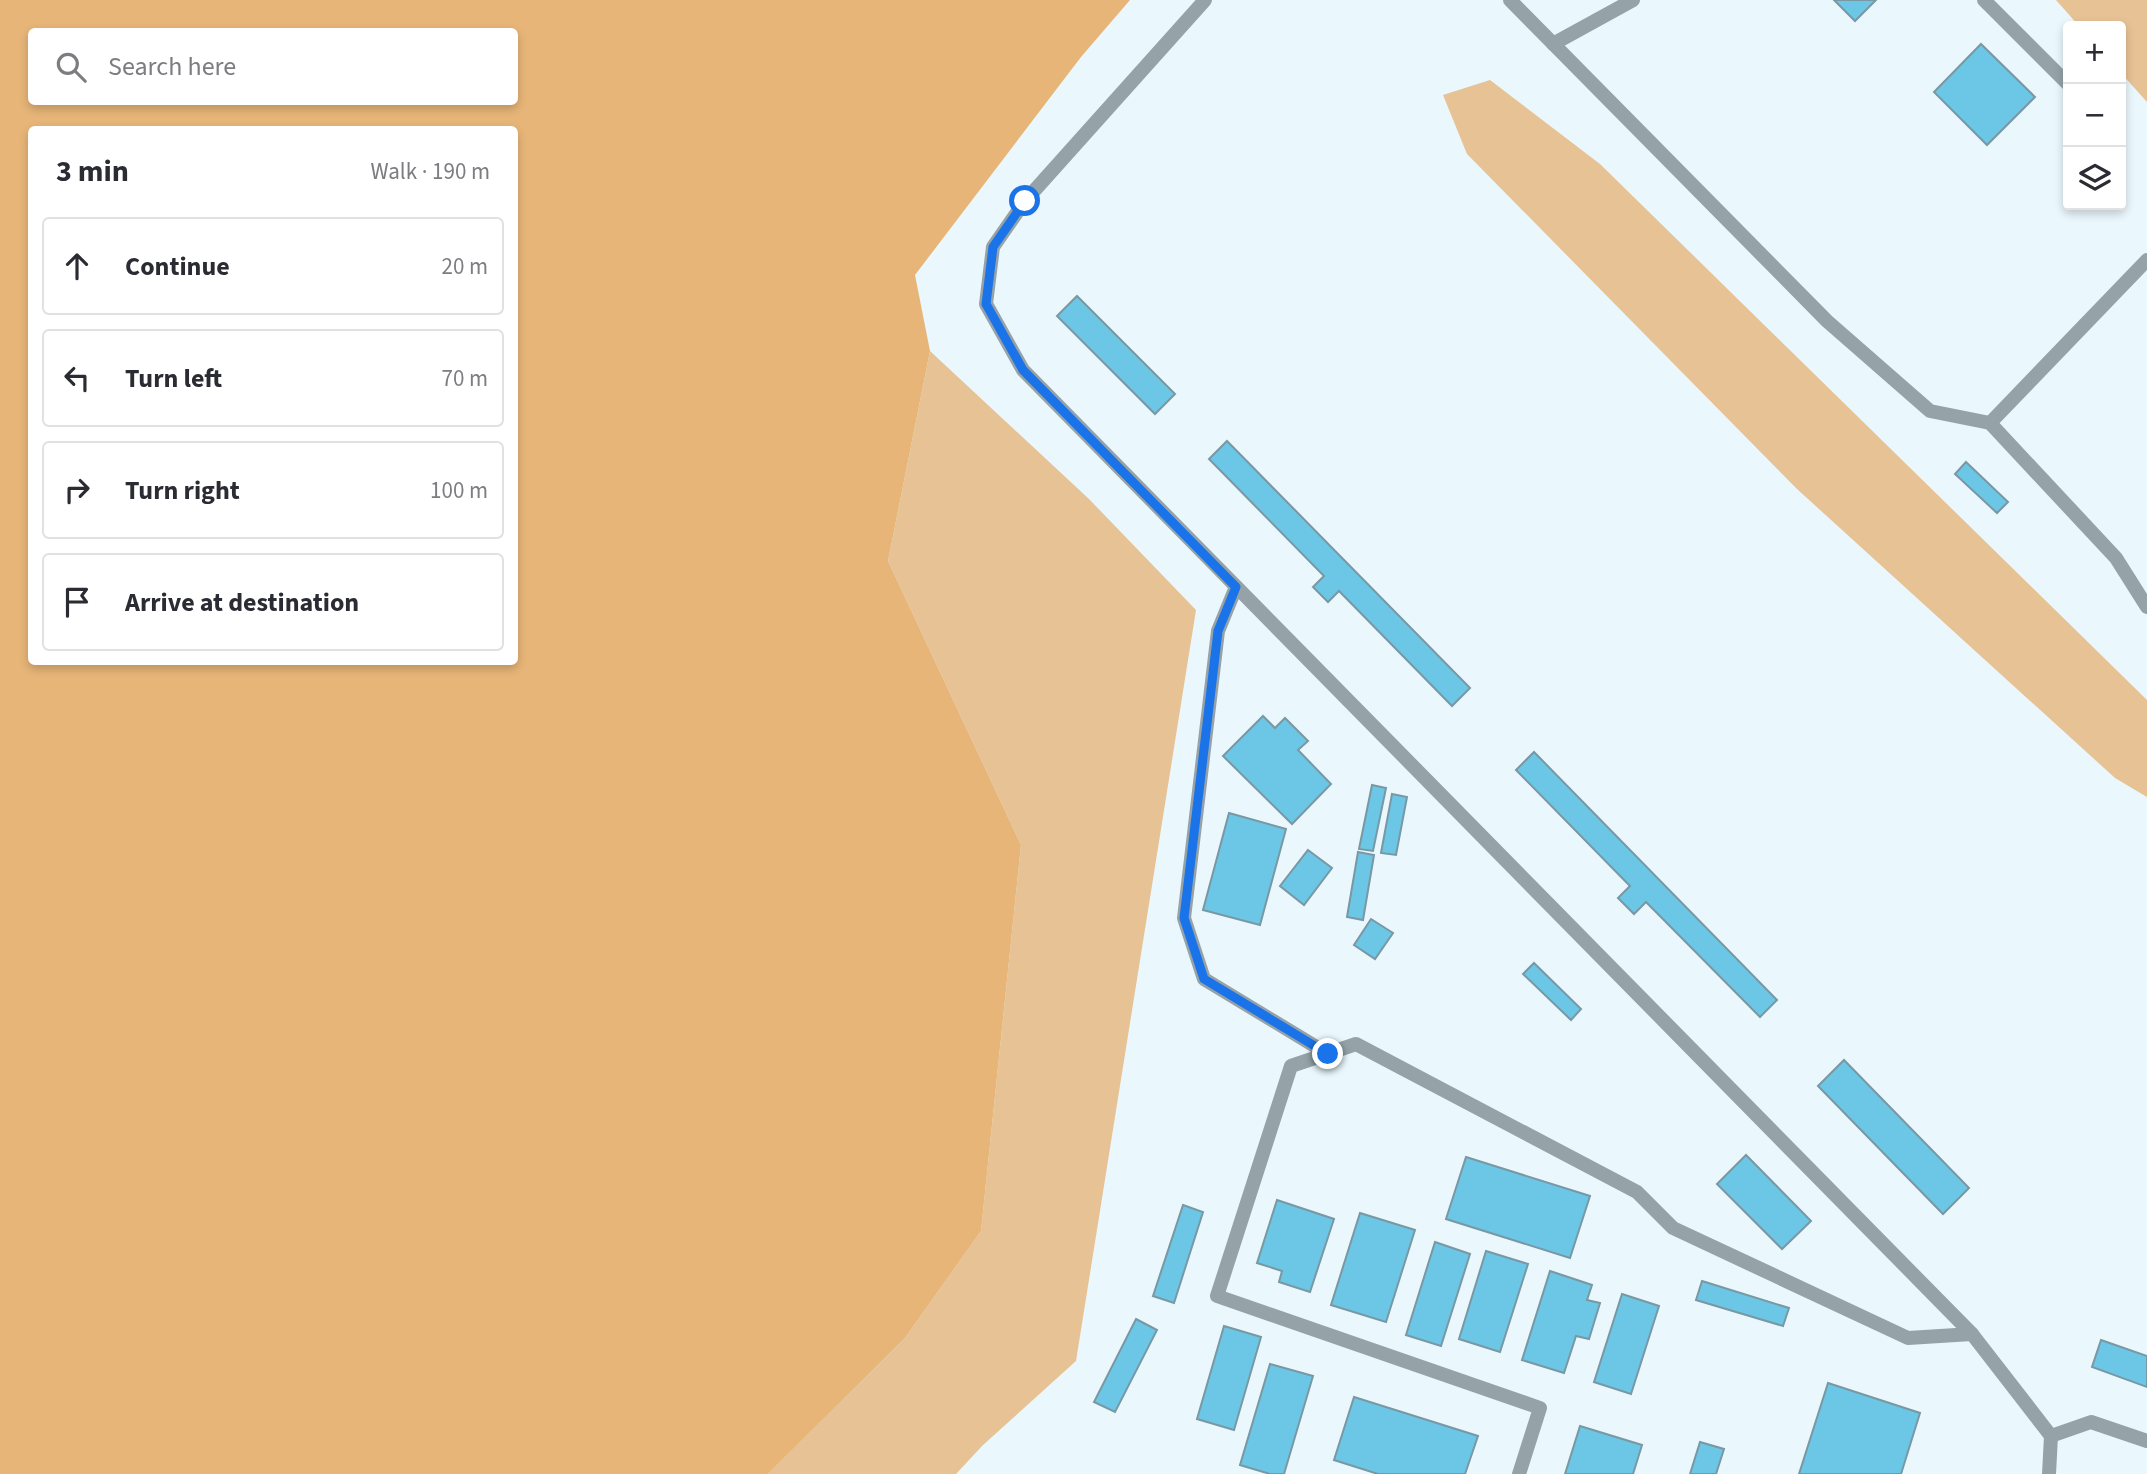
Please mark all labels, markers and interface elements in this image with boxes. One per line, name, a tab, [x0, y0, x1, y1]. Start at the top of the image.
map controls	[2063, 21, 2126, 210]
button: +	[2063, 21, 2126, 84]
search box	[28, 28, 518, 105]
icon: search	[52, 48, 90, 86]
text: Search here	[108, 48, 236, 85]
button: −	[2063, 84, 2126, 147]
button: layers	[2063, 147, 2126, 210]
text: 3 min	[56, 150, 129, 193]
text: Walk · 190 m	[371, 155, 490, 188]
route start	[1009, 185, 1040, 216]
icon: ahead	[58, 247, 96, 285]
text: Continue	[125, 248, 230, 285]
text: 20 m	[441, 250, 488, 283]
icon: left	[58, 359, 96, 397]
text: Turn left	[125, 360, 222, 397]
text: 70 m	[441, 362, 488, 395]
icon: right	[58, 471, 96, 509]
text: Turn right	[125, 472, 240, 509]
text: 100 m	[430, 474, 488, 507]
icon: arrive	[58, 583, 96, 621]
text: Arrive at destination	[125, 584, 359, 621]
route end	[1312, 1038, 1343, 1069]

